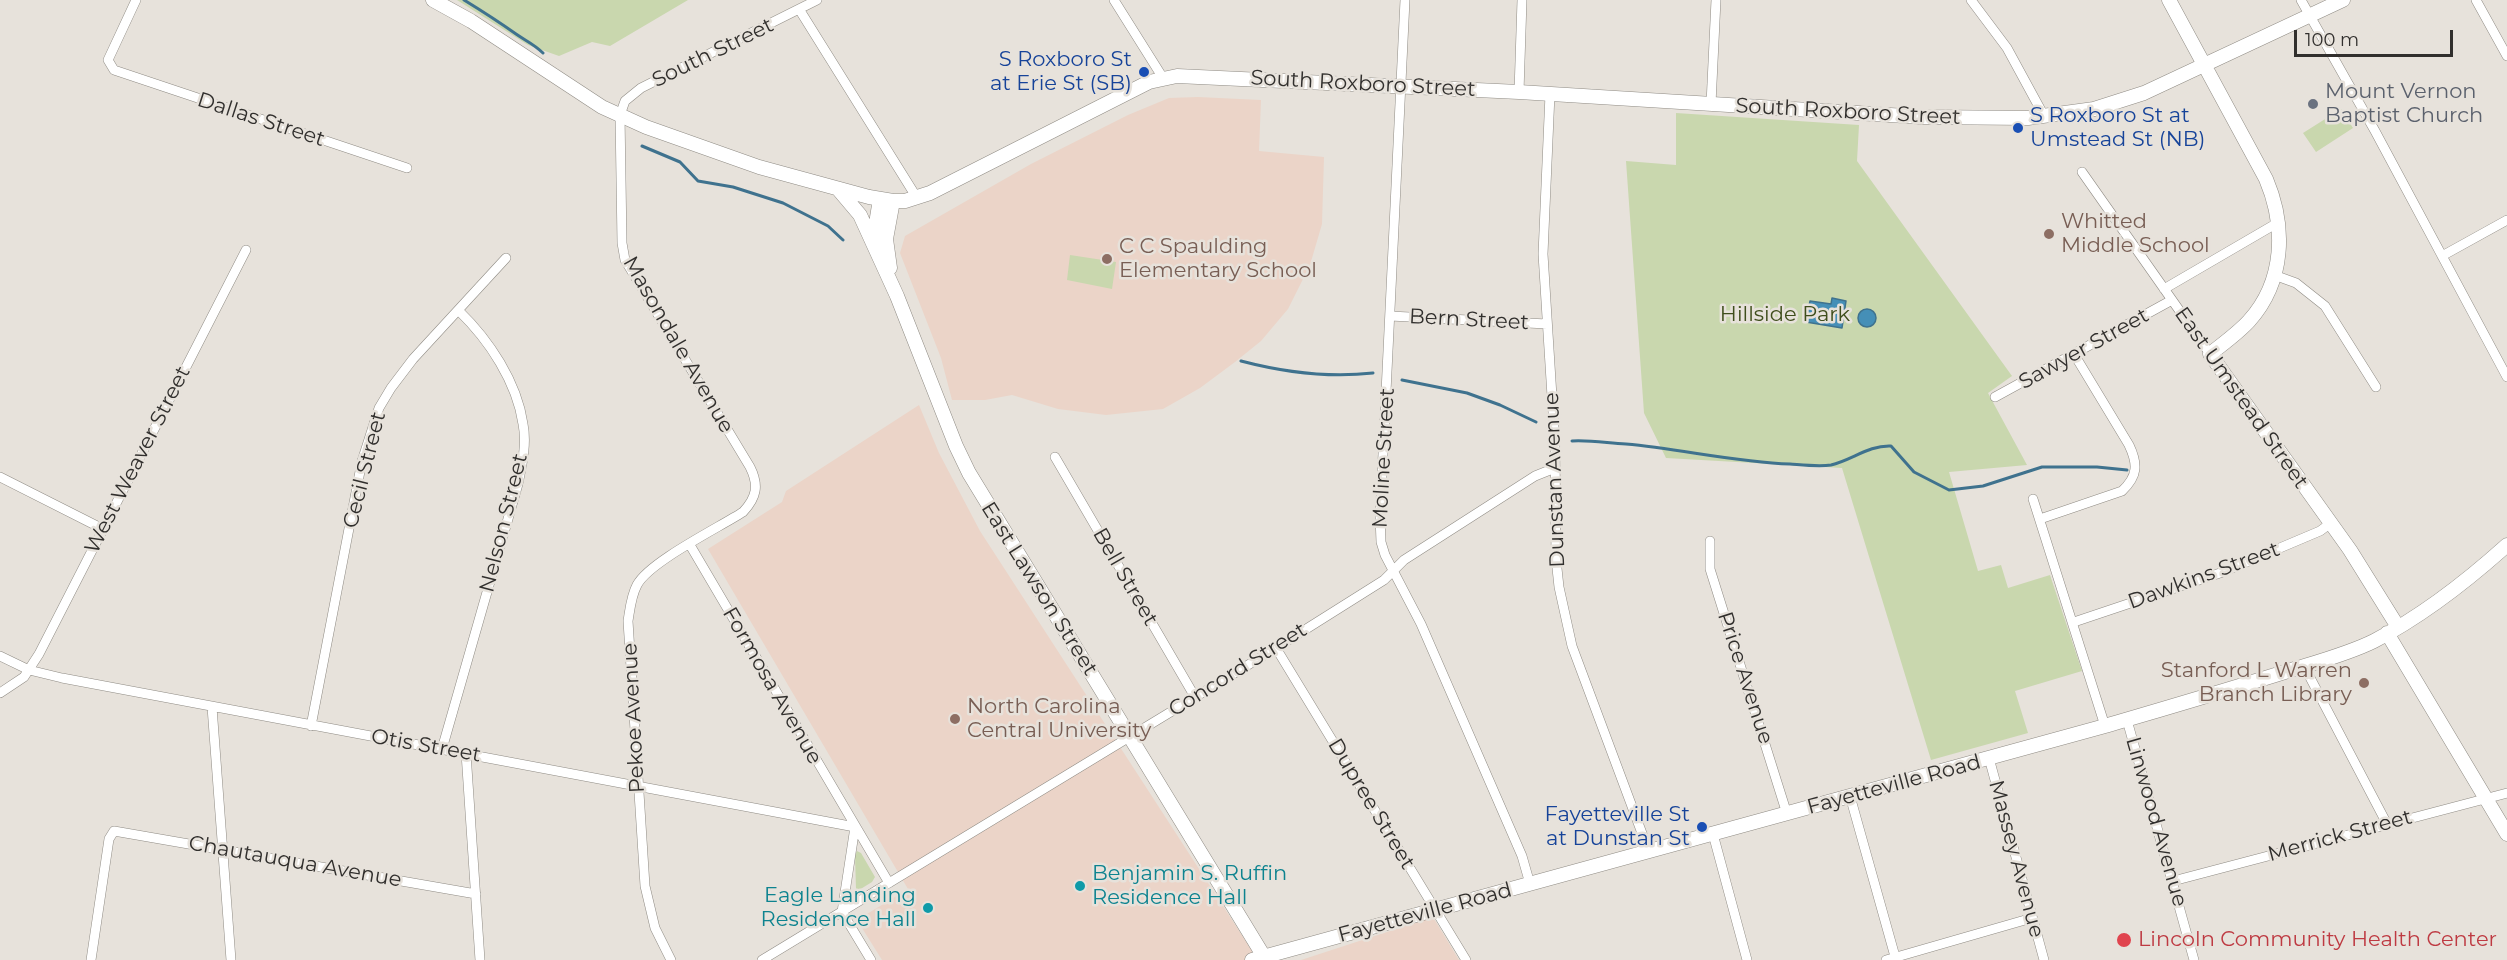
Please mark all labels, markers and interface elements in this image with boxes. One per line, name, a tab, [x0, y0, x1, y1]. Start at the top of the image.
street label: South Street	[648, 13, 778, 93]
scale bar	[2297, 18, 2456, 56]
text: 100 m	[2305, 29, 2359, 51]
place label: S Roxboro St at Erie St (SB)	[990, 47, 1132, 97]
marker: S Roxboro St at Erie St (SB)	[1137, 65, 1151, 79]
street label: South Roxboro Street	[1250, 66, 1476, 102]
place label: Mount Vernon Baptist Church	[2325, 79, 2483, 129]
street label: Dallas Street	[194, 88, 328, 152]
street label: South Roxboro Street	[1735, 94, 1961, 130]
marker: Mount Vernon Baptist Church	[2306, 97, 2320, 111]
place label: S Roxboro St at Umstead St (NB)	[2030, 103, 2205, 153]
marker: S Roxboro St at Umstead St (NB)	[2011, 121, 2025, 135]
place label: Whitted Middle School	[2061, 209, 2210, 259]
marker: Whitted Middle School	[2042, 227, 2056, 241]
place label: C C Spaulding Elementary School	[1119, 234, 1317, 284]
street label: Masondale Avenue	[617, 252, 739, 438]
marker: C C Spaulding Elementary School	[1100, 252, 1114, 266]
park label: Hillside Park	[1720, 302, 1850, 328]
street label: East Umstead Street	[2169, 302, 2313, 494]
street label: Sawyer Street	[2015, 303, 2153, 395]
street label: Bern Street	[1408, 304, 1530, 336]
street label: West Weaver Street	[80, 362, 196, 558]
street label: Moline Street	[1368, 387, 1400, 529]
street label: Dunstan Avenue	[1539, 392, 1571, 568]
street label: Cecil Street	[338, 409, 392, 531]
street label: Nelson Street	[475, 451, 533, 595]
street label: East Lawson Street	[975, 498, 1103, 680]
street label: Bell Street	[1087, 524, 1163, 630]
street label: Dawkins Street	[2125, 537, 2283, 615]
street label: Formosa Avenue	[717, 603, 827, 769]
street label: Price Avenue	[1712, 609, 1778, 747]
street label: Concord Street	[1164, 617, 1312, 723]
street label: Pekoe Avenue	[617, 642, 651, 794]
place label: Stanford L Warren Branch Library	[2161, 658, 2352, 708]
marker: Stanford L Warren Branch Library	[2357, 676, 2371, 690]
place label: North Carolina Central University	[967, 694, 1151, 744]
marker: North Carolina Central University	[948, 712, 962, 726]
street label: Otis Street	[369, 724, 483, 768]
street label: Dupree Street	[1322, 734, 1420, 874]
street label: Linwood Avenue	[2120, 734, 2192, 910]
street label: Fayetteville Road	[1804, 750, 1984, 820]
street label: Massey Avenue	[1983, 778, 2049, 940]
place label: Fayetteville St at Dunstan St	[1545, 802, 1690, 852]
street label: Merrick Street	[2265, 805, 2415, 867]
marker: Fayetteville St at Dunstan St	[1695, 820, 1709, 834]
street label: Chautauqua Avenue	[187, 831, 403, 893]
place label: Benjamin S. Ruffin Residence Hall	[1092, 861, 1287, 911]
street label: Fayetteville Road	[1335, 878, 1515, 948]
marker: Benjamin S. Ruffin Residence Hall	[1073, 879, 1087, 893]
place label: Eagle Landing Residence Hall	[761, 883, 916, 933]
marker: Eagle Landing Residence Hall	[921, 901, 935, 915]
place label: Lincoln Community Health Center	[2138, 927, 2497, 953]
marker: Lincoln Community Health Center	[2115, 931, 2133, 949]

